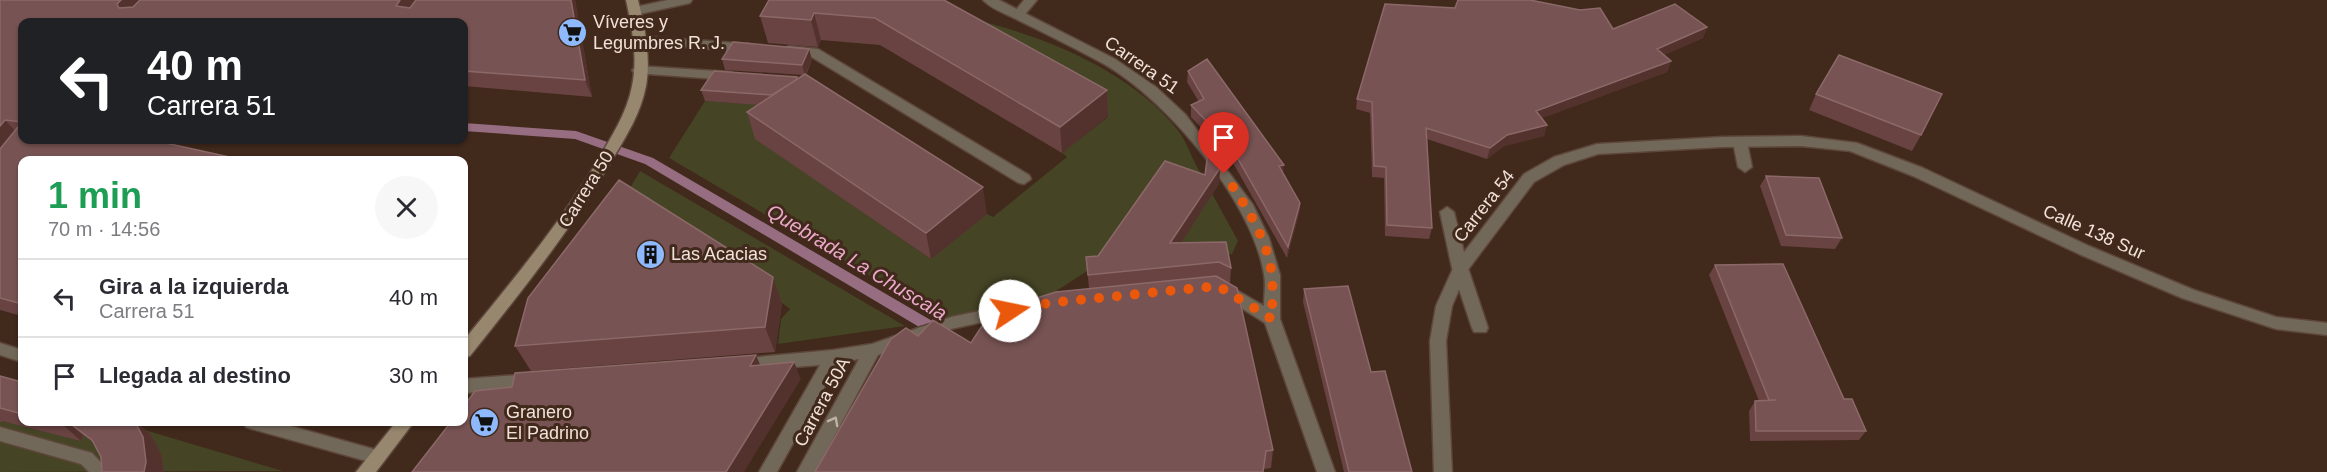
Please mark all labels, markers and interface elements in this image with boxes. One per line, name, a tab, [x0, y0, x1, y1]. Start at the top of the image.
place label: Víveres y Legumbres R. J.	[593, 12, 725, 53]
supermarket icon: Víveres y Legumbres R. J.	[556, 16, 588, 48]
street label: Carrera 51	[1101, 32, 1183, 98]
icon: left	[48, 42, 126, 120]
text: 40 m	[147, 42, 243, 89]
text: Carrera 51	[147, 91, 276, 121]
pin	[1198, 112, 1249, 174]
icon: arrive	[1207, 121, 1240, 154]
street label: Carrera 50	[555, 147, 617, 231]
street label: Carrera 54	[1450, 166, 1518, 246]
text: 1 min	[48, 175, 142, 216]
button: close	[375, 176, 438, 239]
water label: Quebrada La Chuscala	[763, 200, 951, 324]
street label: Calle 138 Sur	[2040, 201, 2148, 263]
text: 70 m · 14:56	[48, 218, 160, 240]
building icon: Las Acacias	[634, 238, 666, 270]
place label: Las Acacias	[671, 244, 767, 264]
text: Gira a la izquierda	[99, 274, 289, 299]
position arrow	[978, 279, 1042, 343]
icon: left	[48, 282, 81, 315]
text: 40 m	[389, 285, 438, 310]
text: Carrera 51	[99, 300, 195, 322]
street label: Carrera 50A	[790, 354, 854, 450]
icon: arrive	[48, 360, 81, 393]
text: Llegada al destino	[99, 363, 291, 388]
text: 30 m	[389, 363, 438, 388]
place label: Granero El Padrino	[506, 402, 589, 443]
supermarket icon: Granero El Padrino	[469, 406, 501, 438]
one-way arrow	[827, 416, 838, 427]

